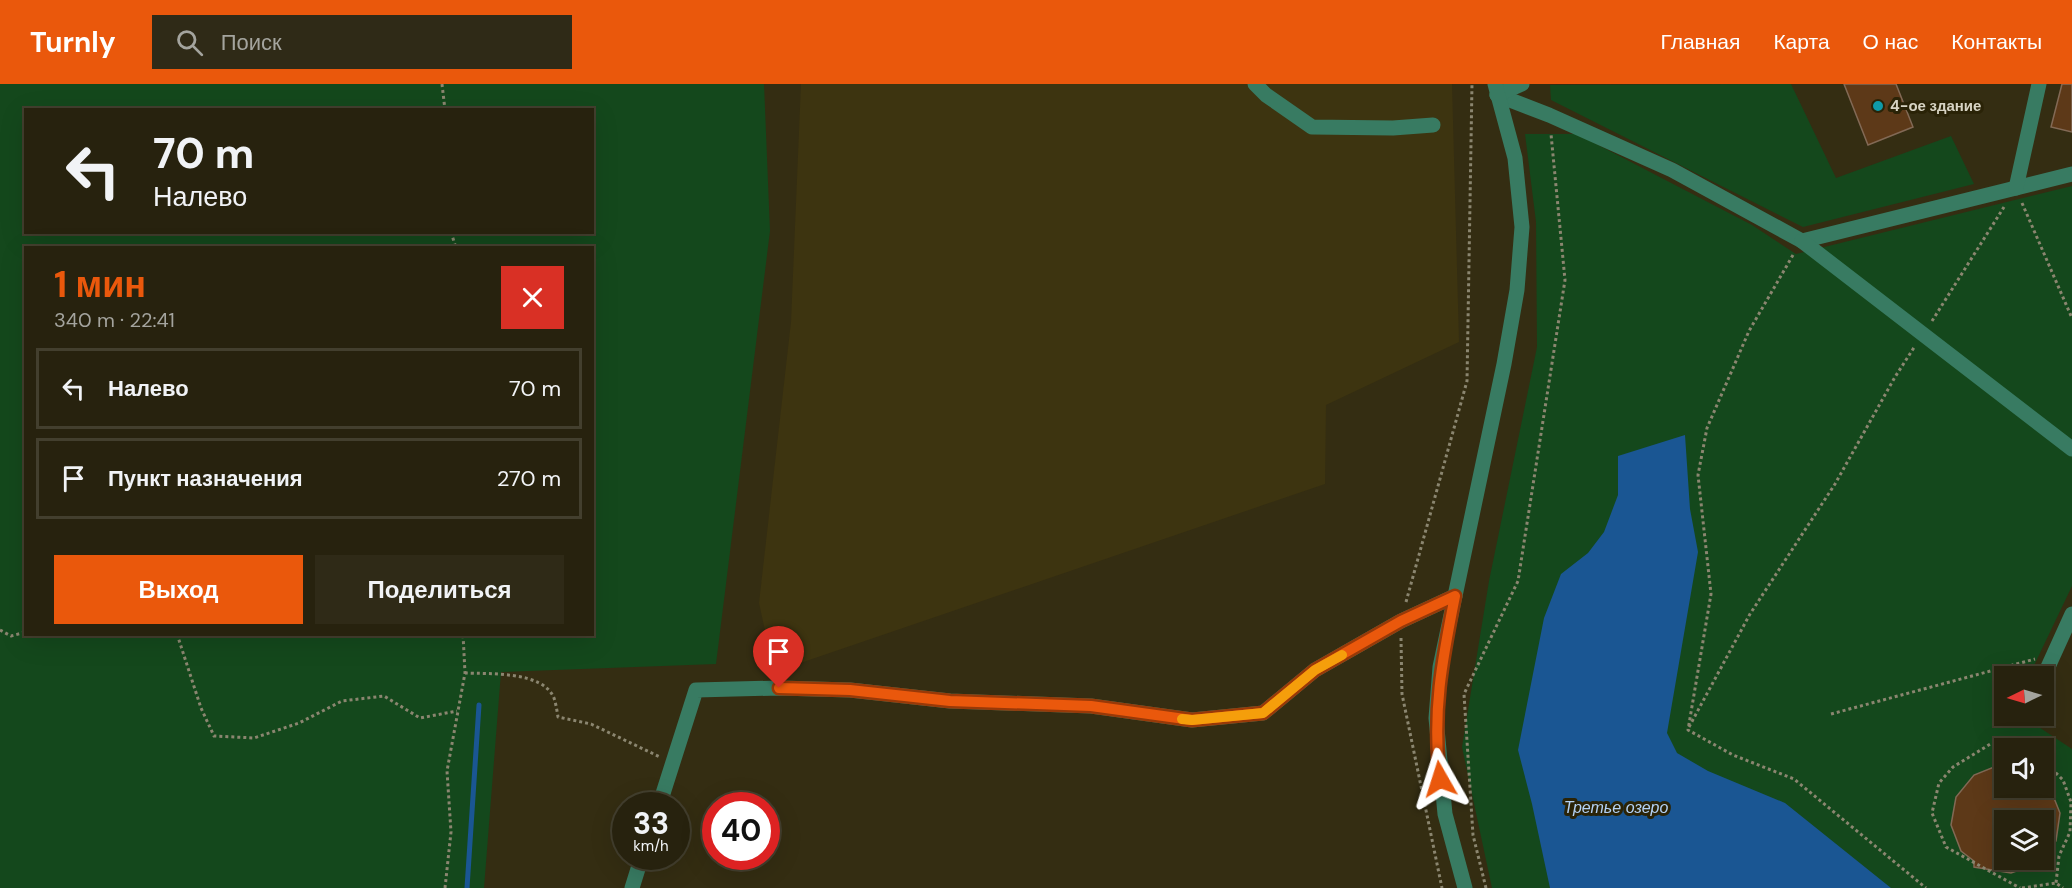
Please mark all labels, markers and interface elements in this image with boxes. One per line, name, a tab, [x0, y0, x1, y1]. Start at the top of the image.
search box	[152, 15, 572, 69]
text: Turnly	[30, 24, 116, 61]
icon: search	[173, 26, 206, 59]
text: Поиск	[221, 28, 282, 57]
text: Главная	[1660, 28, 1740, 56]
text: Карта	[1773, 28, 1830, 56]
text: О нас	[1863, 28, 1918, 56]
text: Контакты	[1951, 28, 2042, 56]
place label: 4-ое здание	[1890, 96, 1981, 116]
marker: 4-ое здание	[1871, 99, 1885, 113]
text: 70 m	[153, 126, 254, 181]
icon: left	[54, 132, 132, 210]
text: Налево	[153, 179, 247, 214]
text: 1 мин	[54, 261, 146, 308]
button: close	[501, 266, 564, 329]
text: 340 m · 22:41	[54, 307, 175, 333]
icon: left	[57, 372, 90, 405]
text: Налево	[108, 374, 189, 403]
text: 70 m	[509, 374, 561, 403]
icon: arrive	[57, 462, 90, 495]
text: Пункт назначения	[108, 464, 303, 493]
text: 270 m	[497, 464, 561, 493]
button: Выход	[54, 555, 303, 624]
button: Поделиться	[315, 555, 564, 624]
pin	[753, 626, 804, 688]
icon: arrive	[762, 635, 795, 668]
north arrow	[1994, 666, 2054, 726]
map controls	[1994, 666, 2054, 870]
button: sound	[1994, 738, 2054, 798]
position arrow	[1408, 747, 1472, 811]
speed limit sign: 40	[702, 792, 780, 870]
water label: Третье озеро	[1564, 797, 1668, 818]
text: 33	[633, 804, 669, 843]
button: layers	[1994, 810, 2054, 870]
text: km/h	[633, 836, 669, 856]

